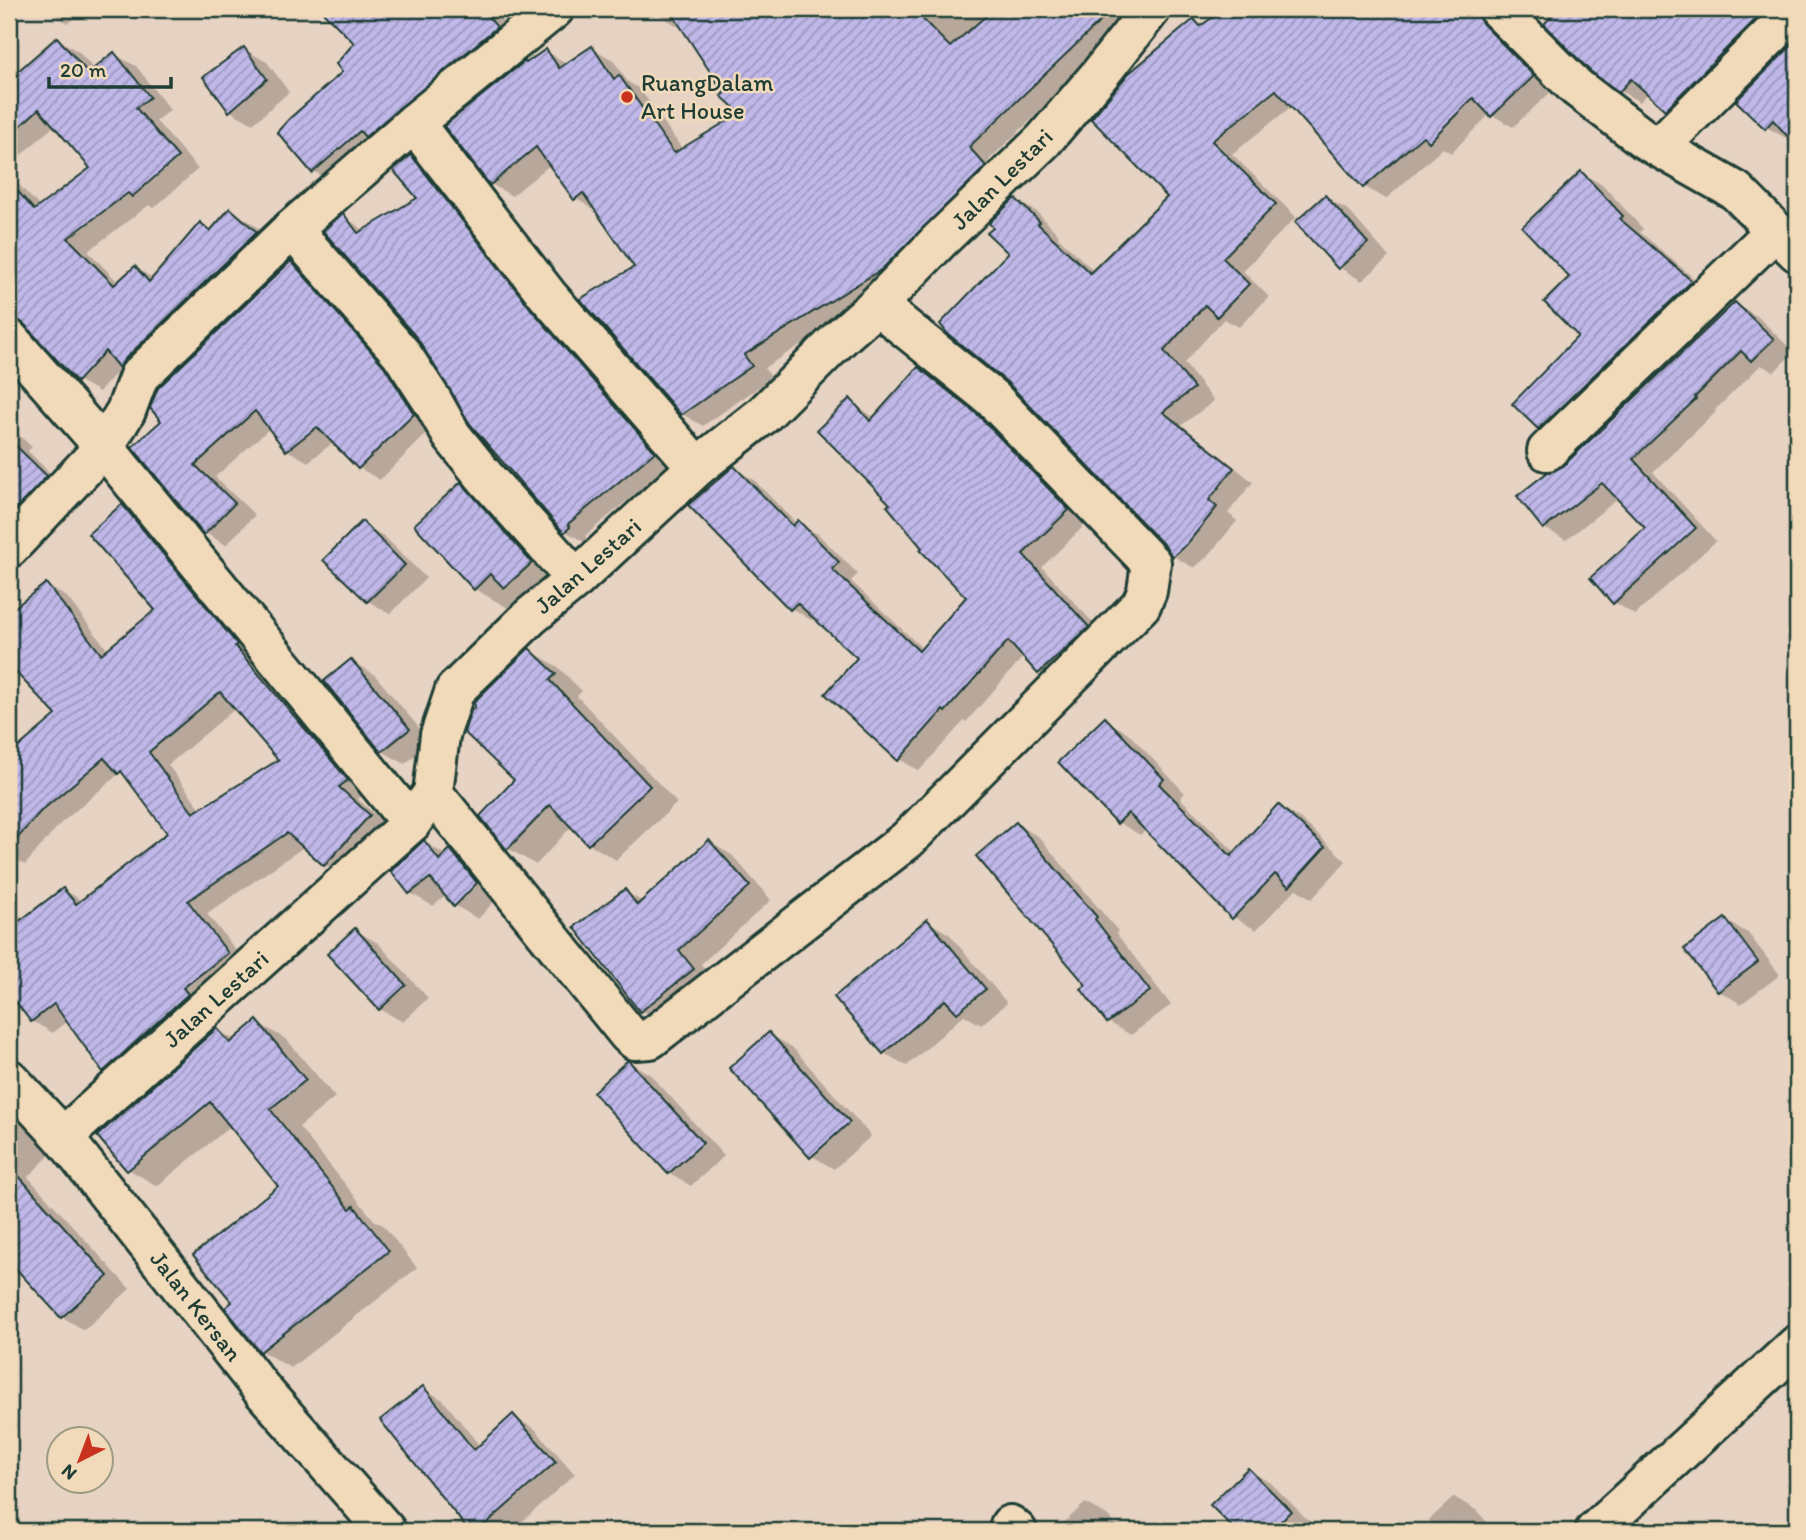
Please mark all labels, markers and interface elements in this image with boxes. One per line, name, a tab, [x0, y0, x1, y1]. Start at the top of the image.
scale bar	[49, 46, 172, 90]
text: 20 m	[60, 57, 107, 82]
place label: RuangDalam Art House	[641, 68, 773, 125]
marker: RuangDalam Art House	[619, 89, 635, 105]
street label: Jalan Lestari	[945, 122, 1058, 235]
street label: Jalan Lestari	[528, 511, 647, 620]
street label: Jalan Lestari	[157, 944, 274, 1053]
street label: Jalan Kersan	[144, 1245, 249, 1367]
north arrow	[46, 1424, 116, 1494]
text: N	[56, 1459, 81, 1485]

